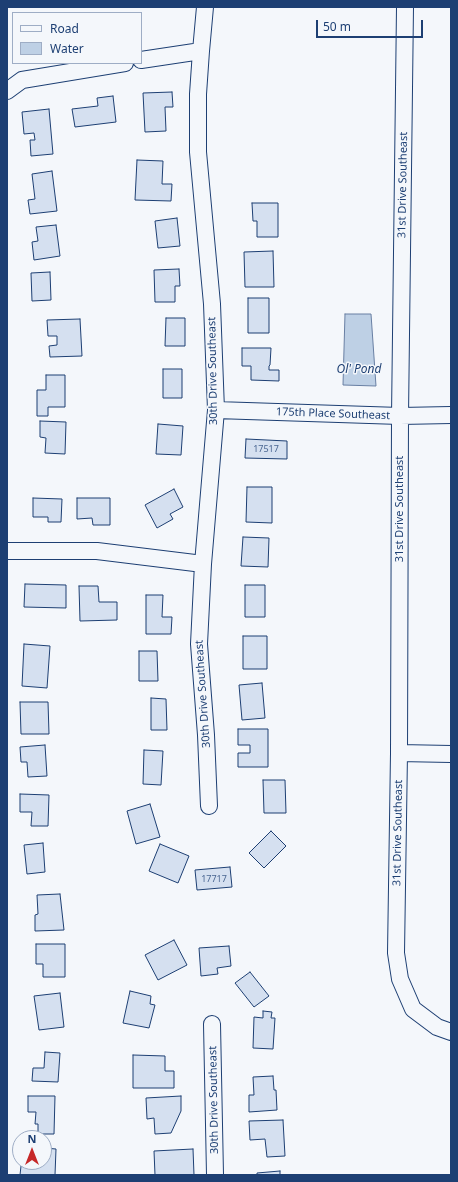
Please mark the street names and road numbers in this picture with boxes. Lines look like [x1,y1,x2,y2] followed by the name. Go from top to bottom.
[395,132,411,238] street label: 31st Drive Southeast
[205,317,221,425] street label: 30th Drive Southeast
[276,405,390,423] street label: 175th Place Southeast
[393,456,407,562] street label: 31st Drive Southeast
[193,640,213,748] street label: 30th Drive Southeast
[390,780,406,886] street label: 31st Drive Southeast
[206,1046,222,1154] street label: 30th Drive Southeast

